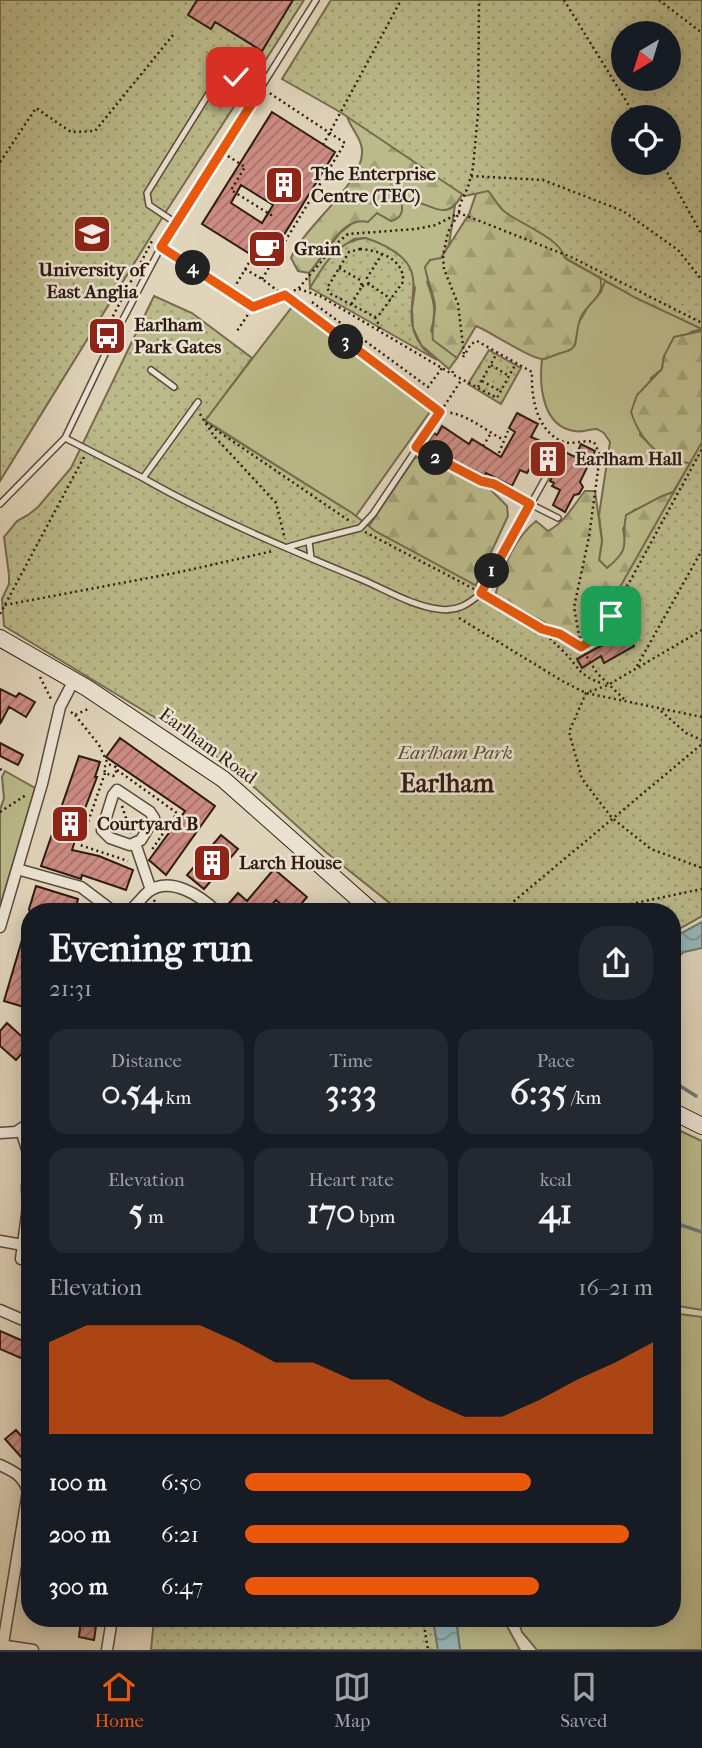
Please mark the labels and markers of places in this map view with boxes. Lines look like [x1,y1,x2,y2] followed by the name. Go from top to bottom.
[206,47,266,107] pin
[310,163,436,207] place label: The Enterprise Centre (TEC)
[263,164,305,206] building icon: The Enterprise Centre (TEC)
[71,213,113,255] school or university icon: University of East Anglia
[246,228,288,270] cafe icon: Grain
[294,238,342,260] place label: Grain
[176,250,210,286] pin: 4
[38,259,150,303] place label: University of East Anglia
[134,314,221,358] place label: Earlham Park Gates
[86,315,128,357] bus stop icon: Earlham Park Gates
[328,324,364,360] pin: 3
[527,438,569,480] building icon: Earlham Hall
[418,440,453,476] pin: 2
[575,448,683,470] place label: Earlham Hall
[475,554,510,588] pin: 1
[581,586,641,646] pin
[49,803,91,845] building icon: Courtyard B
[97,813,198,835] place label: Courtyard B
[191,842,233,884] building icon: Larch House
[239,852,342,874] place label: Larch House

